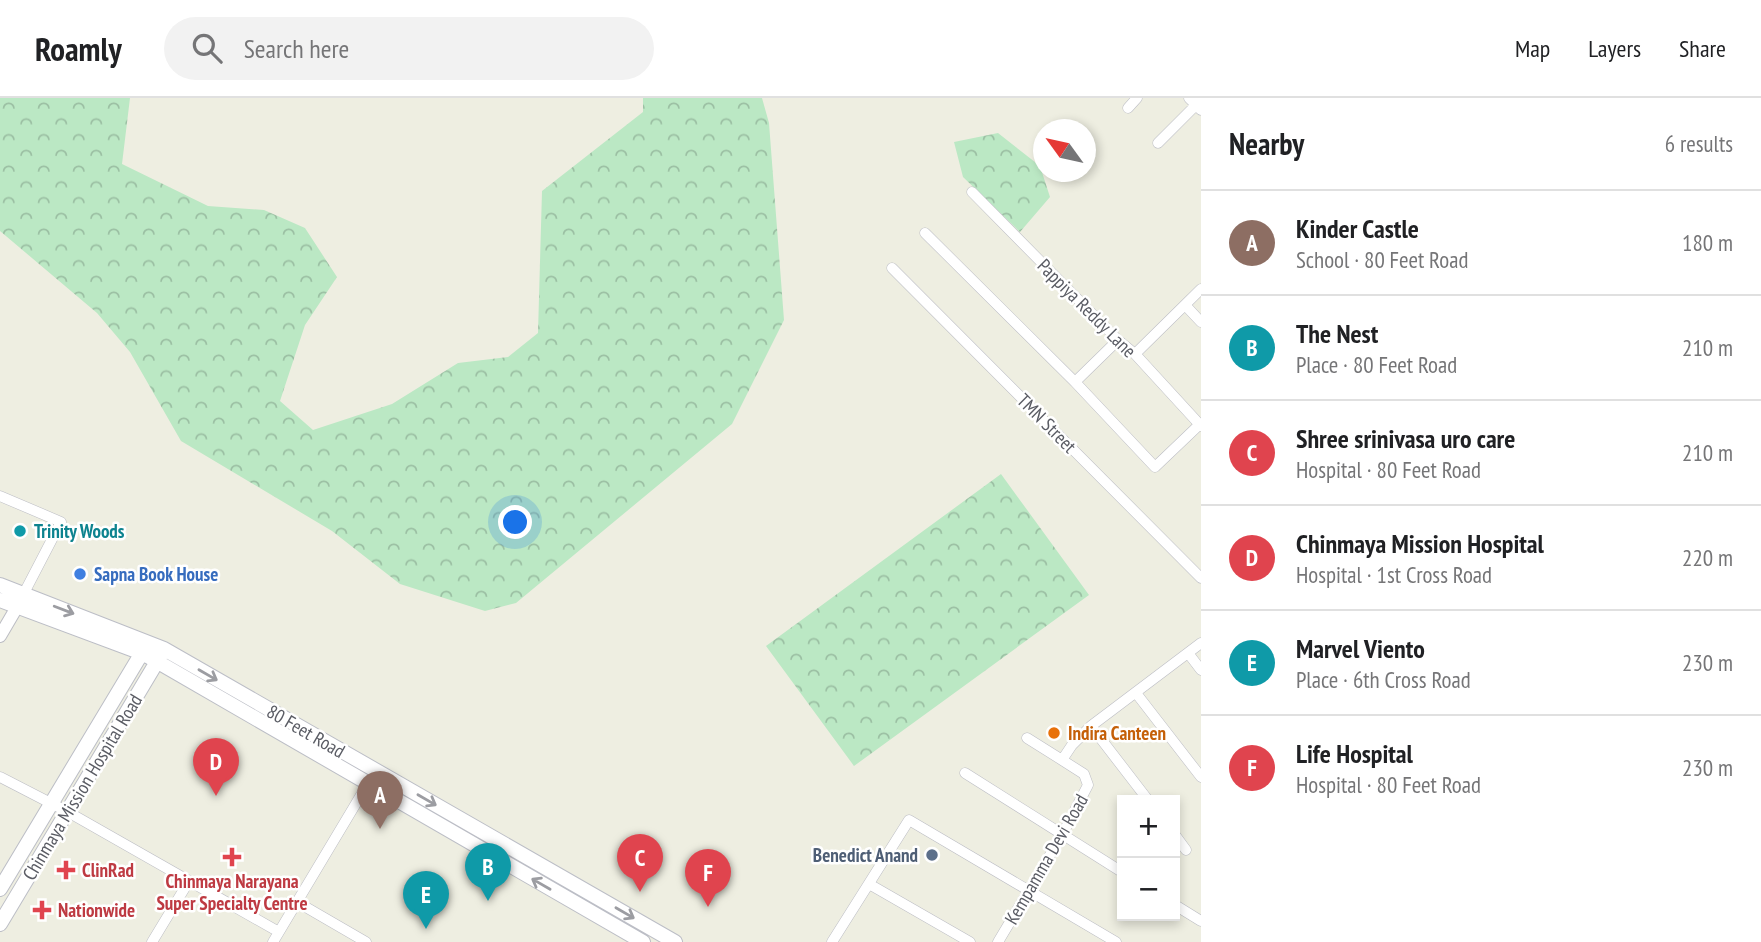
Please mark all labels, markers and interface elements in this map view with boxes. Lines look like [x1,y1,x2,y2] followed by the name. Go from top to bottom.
[164,17,654,80] search box
[35,27,122,70] text: Roamly
[188,29,226,67] icon: search
[244,32,349,65] text: Search here
[1515,33,1550,64] text: Map
[1588,33,1641,64] text: Layers
[1679,33,1726,64] text: Share
[1033,119,1096,182] north arrow
[1229,124,1304,163] text: Nearby
[1665,129,1733,158] text: 6 results
[1296,212,1419,245] text: Kinder Castle
[1246,228,1258,257] text: A
[1682,228,1733,257] text: 180 m
[1296,245,1468,274] text: School · 80 Feet Road
[1033,254,1141,362] street label: Pappiya Reddy Lane
[1296,317,1378,350] text: The Nest
[1246,333,1258,362] text: B
[1682,333,1733,362] text: 210 m
[1296,350,1457,379] text: Place · 80 Feet Road
[1012,388,1082,458] street label: TMN Street
[1296,422,1515,455] text: Shree srinivasa uro care
[1247,438,1257,467] text: C
[1682,438,1733,467] text: 210 m
[1296,455,1481,484] text: Hospital · 80 Feet Road
[498,505,532,539] your location
[34,519,125,543] place label: Trinity Woods
[12,523,28,539] marker: Trinity Woods
[1296,527,1544,560] text: Chinmaya Mission Hospital
[1246,543,1258,572] text: D
[1682,543,1733,572] text: 220 m
[1296,560,1492,589] text: Hospital · 1st Cross Road
[94,562,218,586] place label: Sapna Book House
[72,566,88,582] marker: Sapna Book House
[52,605,74,617] one-way arrow
[1296,632,1425,665] text: Marvel Viento
[1247,648,1257,677] text: E
[1682,648,1733,677] text: 230 m
[1296,665,1471,694] text: Place · 6th Cross Road
[198,668,218,682] one-way arrow
[17,690,147,884] street label: Chinmaya Mission Hospital Road
[263,699,349,763] street label: 80 Feet Road
[1068,721,1166,745] place label: Indira Canteen
[1046,725,1062,741] marker: Indira Canteen
[1296,737,1413,770] text: Life Hospital
[193,738,239,796] pin: D
[1247,753,1257,782] text: F
[1682,753,1733,782] text: 230 m
[1296,770,1481,799] text: Hospital · 80 Feet Road
[357,771,403,829] pin: A
[999,790,1093,928] street label: Kempamma Devi Road
[417,793,437,807] one-way arrow
[1117,795,1180,921] map controls
[1117,795,1180,858] button: +
[617,834,663,892] pin: C
[465,843,511,901] pin: B
[813,843,918,867] place label: Benedict Anand
[222,847,242,867] marker: Chinmaya Narayana Super Specialty Centre
[924,847,940,863] marker: Benedict Anand
[685,849,731,907] pin: F
[82,858,134,882] place label: ClinRad
[1117,858,1180,921] button: −
[56,860,76,880] marker: ClinRad
[156,869,308,915] place label: Chinmaya Narayana Super Specialty Centre
[403,871,449,929] pin: E
[532,877,552,891] one-way arrow
[58,898,135,922] place label: Nationwide
[32,900,52,920] marker: Nationwide
[614,906,634,920] one-way arrow

